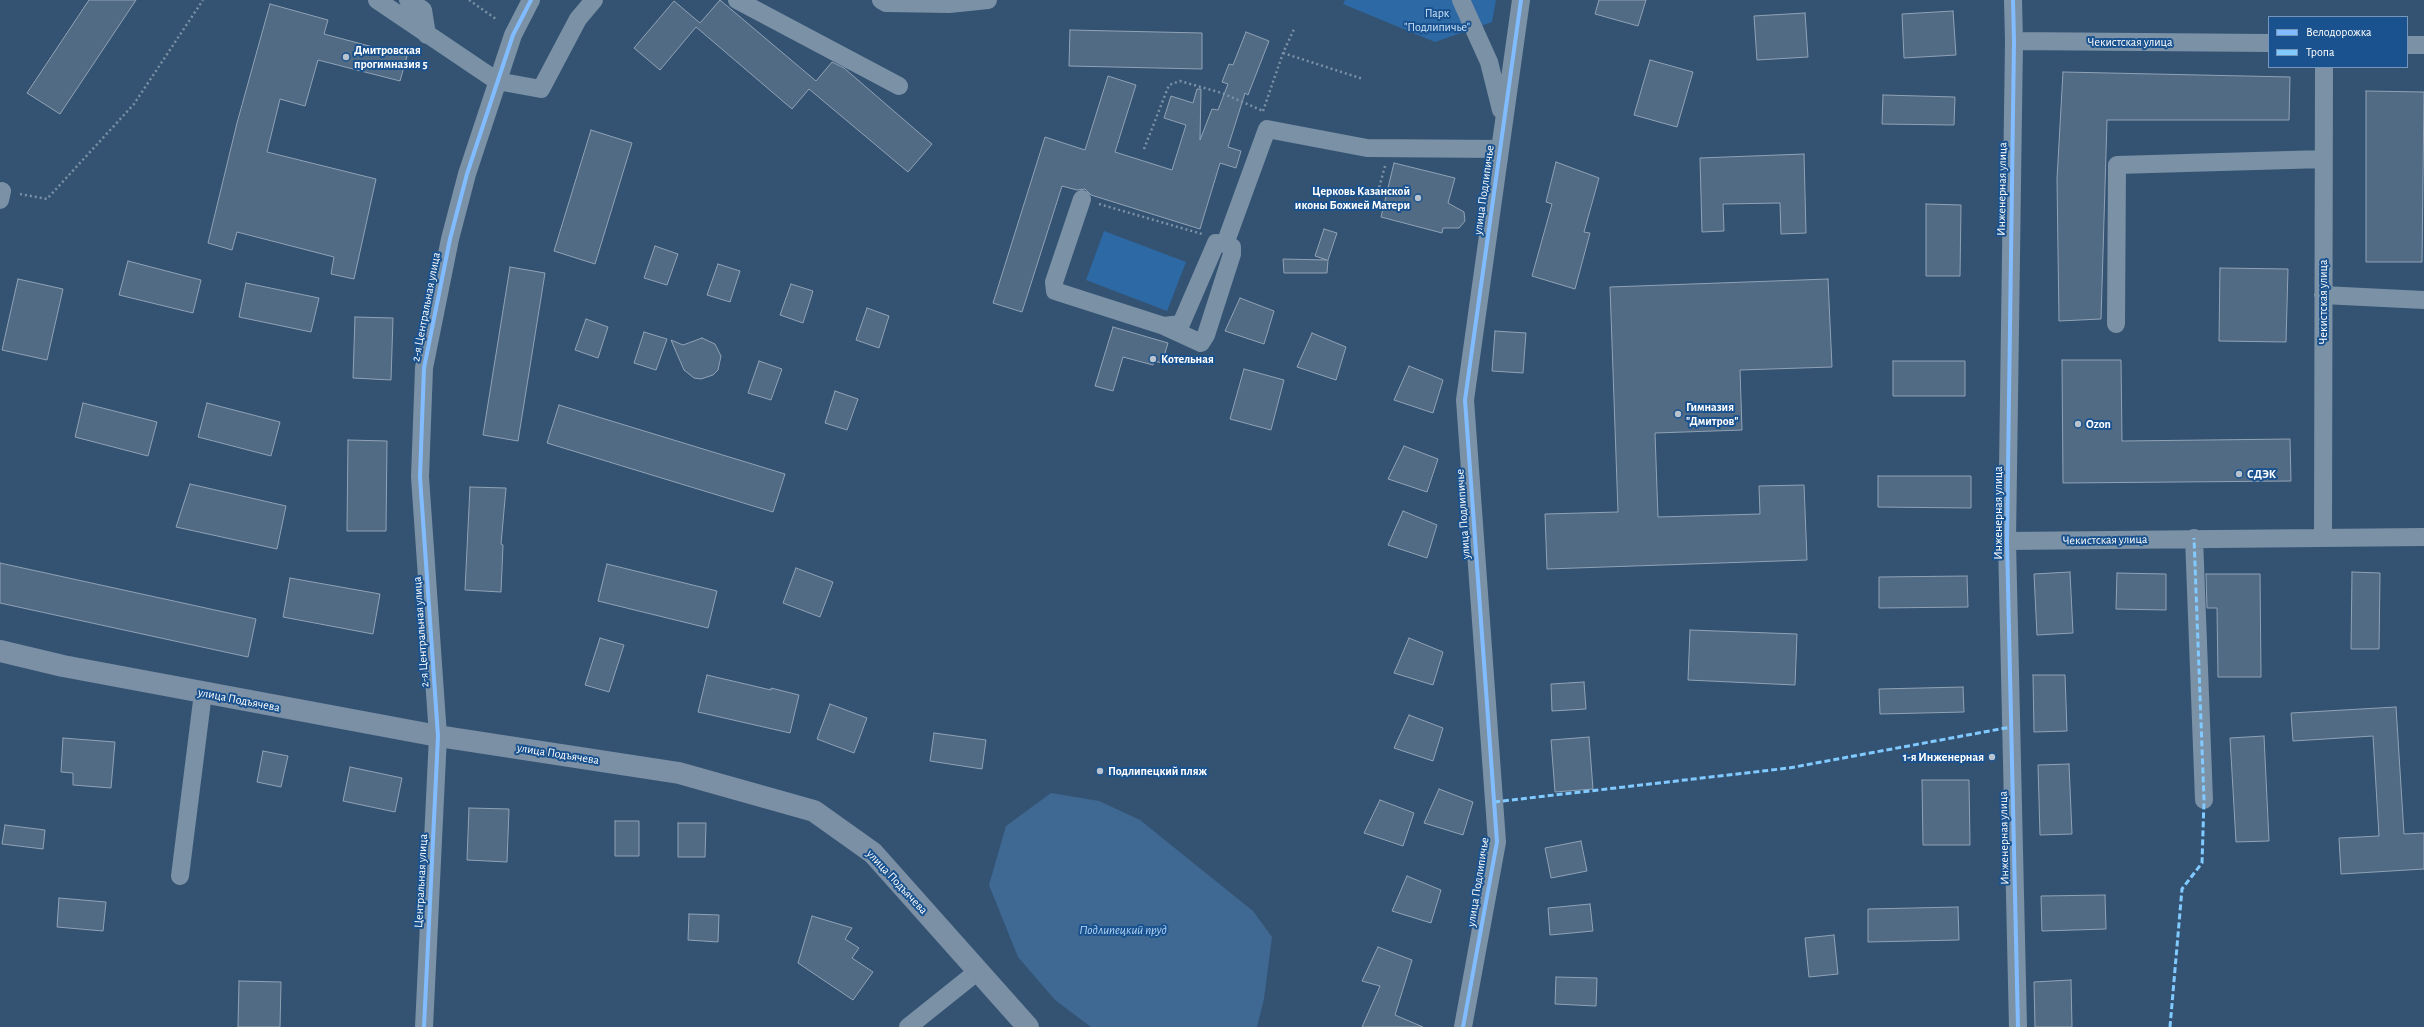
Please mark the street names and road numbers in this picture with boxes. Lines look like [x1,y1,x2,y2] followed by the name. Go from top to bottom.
[2088,35,2172,49] street label: Чекистская улица
[1994,142,2010,236] street label: Инженерная улица
[1471,144,1497,236] street label: улица Подлипичье
[408,251,444,363] street label: 2-я Центральная улица
[2316,260,2330,344] street label: Чекистская улица
[1991,466,2005,560] street label: Инженерная улица
[1453,468,1473,560] street label: улица Подлипичье
[2063,532,2147,548] street label: Чекистская улица
[410,576,432,688] street label: 2-я Центральная улица
[197,685,281,715] street label: улица Подъячева
[516,740,600,768] street label: улица Подъячева
[1996,791,2012,885] street label: Инженерная улица
[411,833,431,929] street label: Центральная улица
[1464,836,1492,928] street label: улица Подлипичье
[863,847,931,917] street label: улица Подъячева

